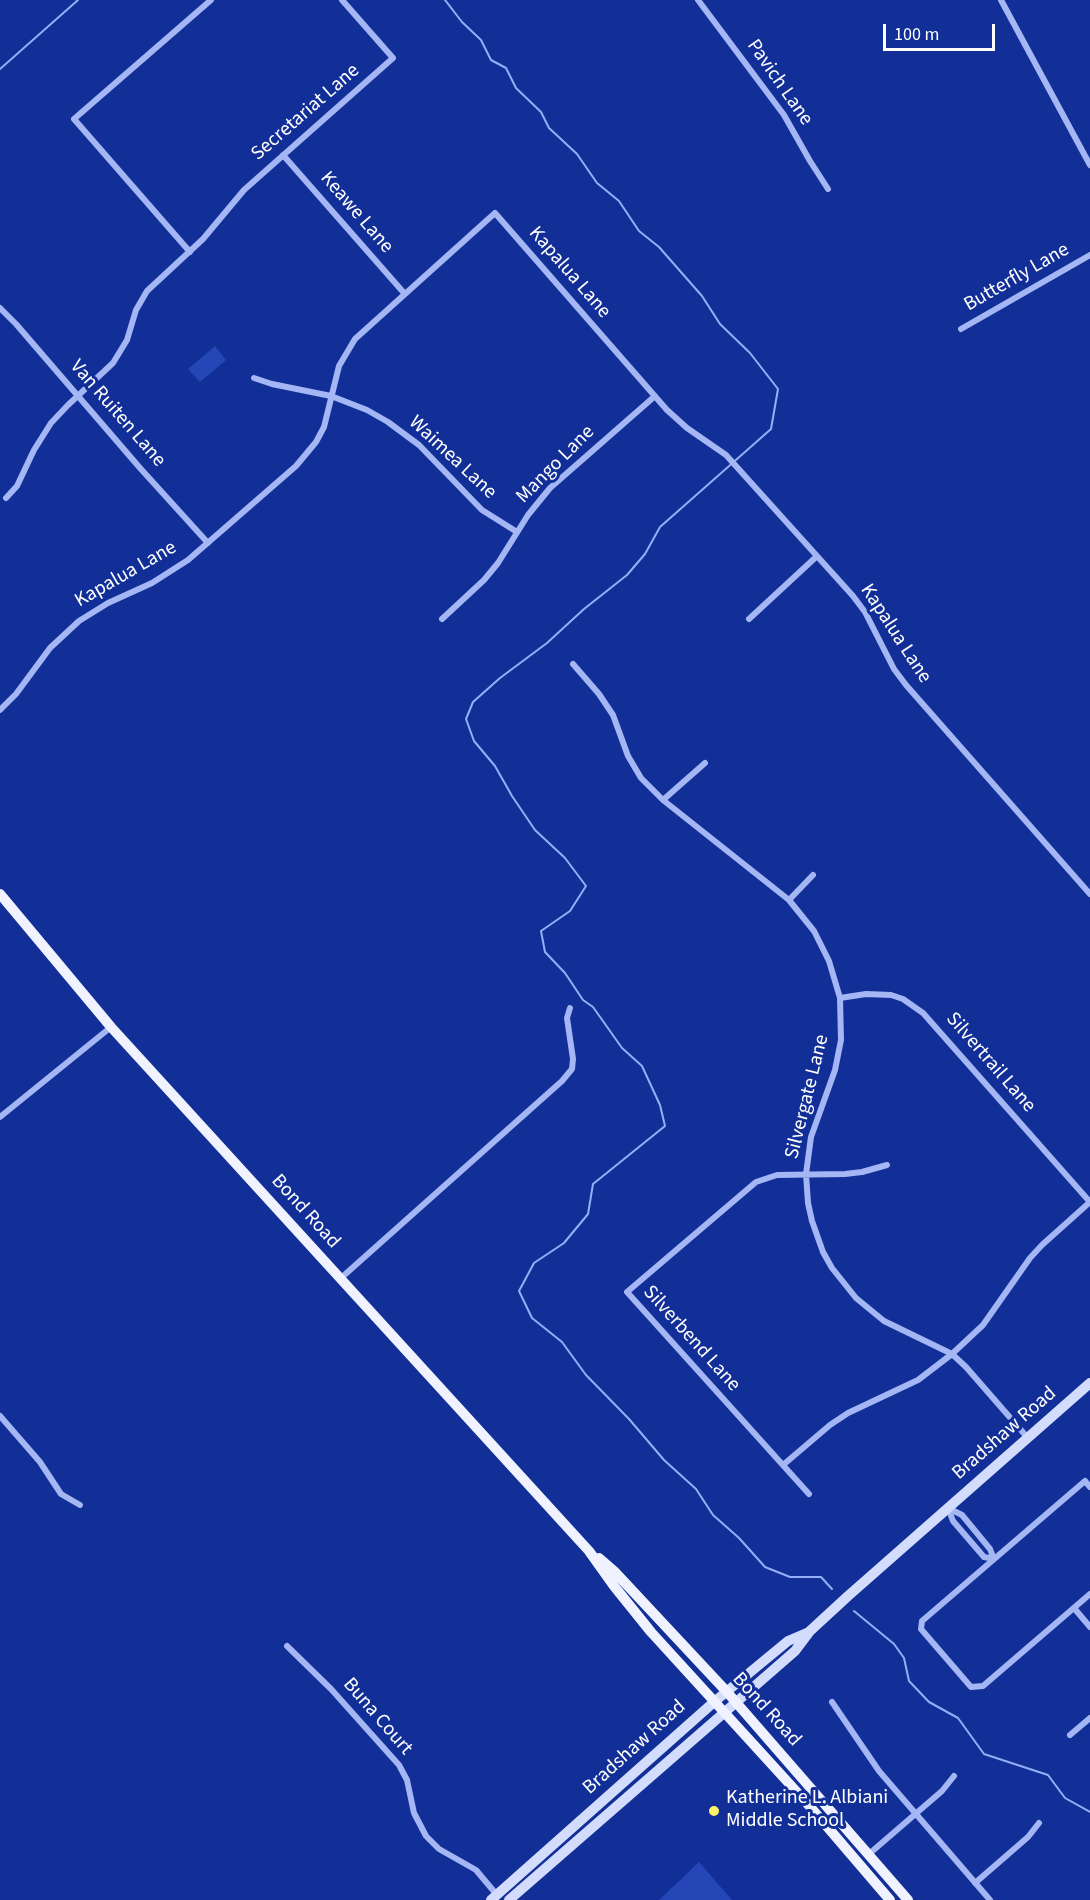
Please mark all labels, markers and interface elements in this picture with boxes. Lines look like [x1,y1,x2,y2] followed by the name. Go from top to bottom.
[886,12,998,50] scale bar
[894,22,939,47] text: 100 m
[741,35,817,131] street label: Pavich Lane
[247,59,365,167] street label: Secretariat Lane
[314,167,398,259] street label: Keawe Lane
[523,222,615,324] street label: Kapalua Lane
[960,238,1074,318] street label: Butterfly Lane
[64,356,170,472] street label: Van Ruiten Lane
[403,411,501,505] street label: Waimea Lane
[512,421,600,509] street label: Mango Lane
[71,536,181,614] street label: Kapalua Lane
[854,580,936,688] street label: Kapalua Lane
[940,1008,1040,1118] street label: Silvertrail Lane
[781,1032,835,1162] street label: Silvergate Lane
[265,1170,345,1254] street label: Bond Road
[637,1281,745,1397] street label: Silverbend Lane
[948,1382,1062,1486] street label: Bradshaw Road
[726,1668,806,1752] street label: Bond Road
[337,1673,417,1761] street label: Buna Court
[579,1696,691,1800] street label: Bradshaw Road
[726,1787,888,1834] place label: Katherine L. Albiani Middle School
[707,1804,721,1818] marker: Katherine L. Albiani Middle School

